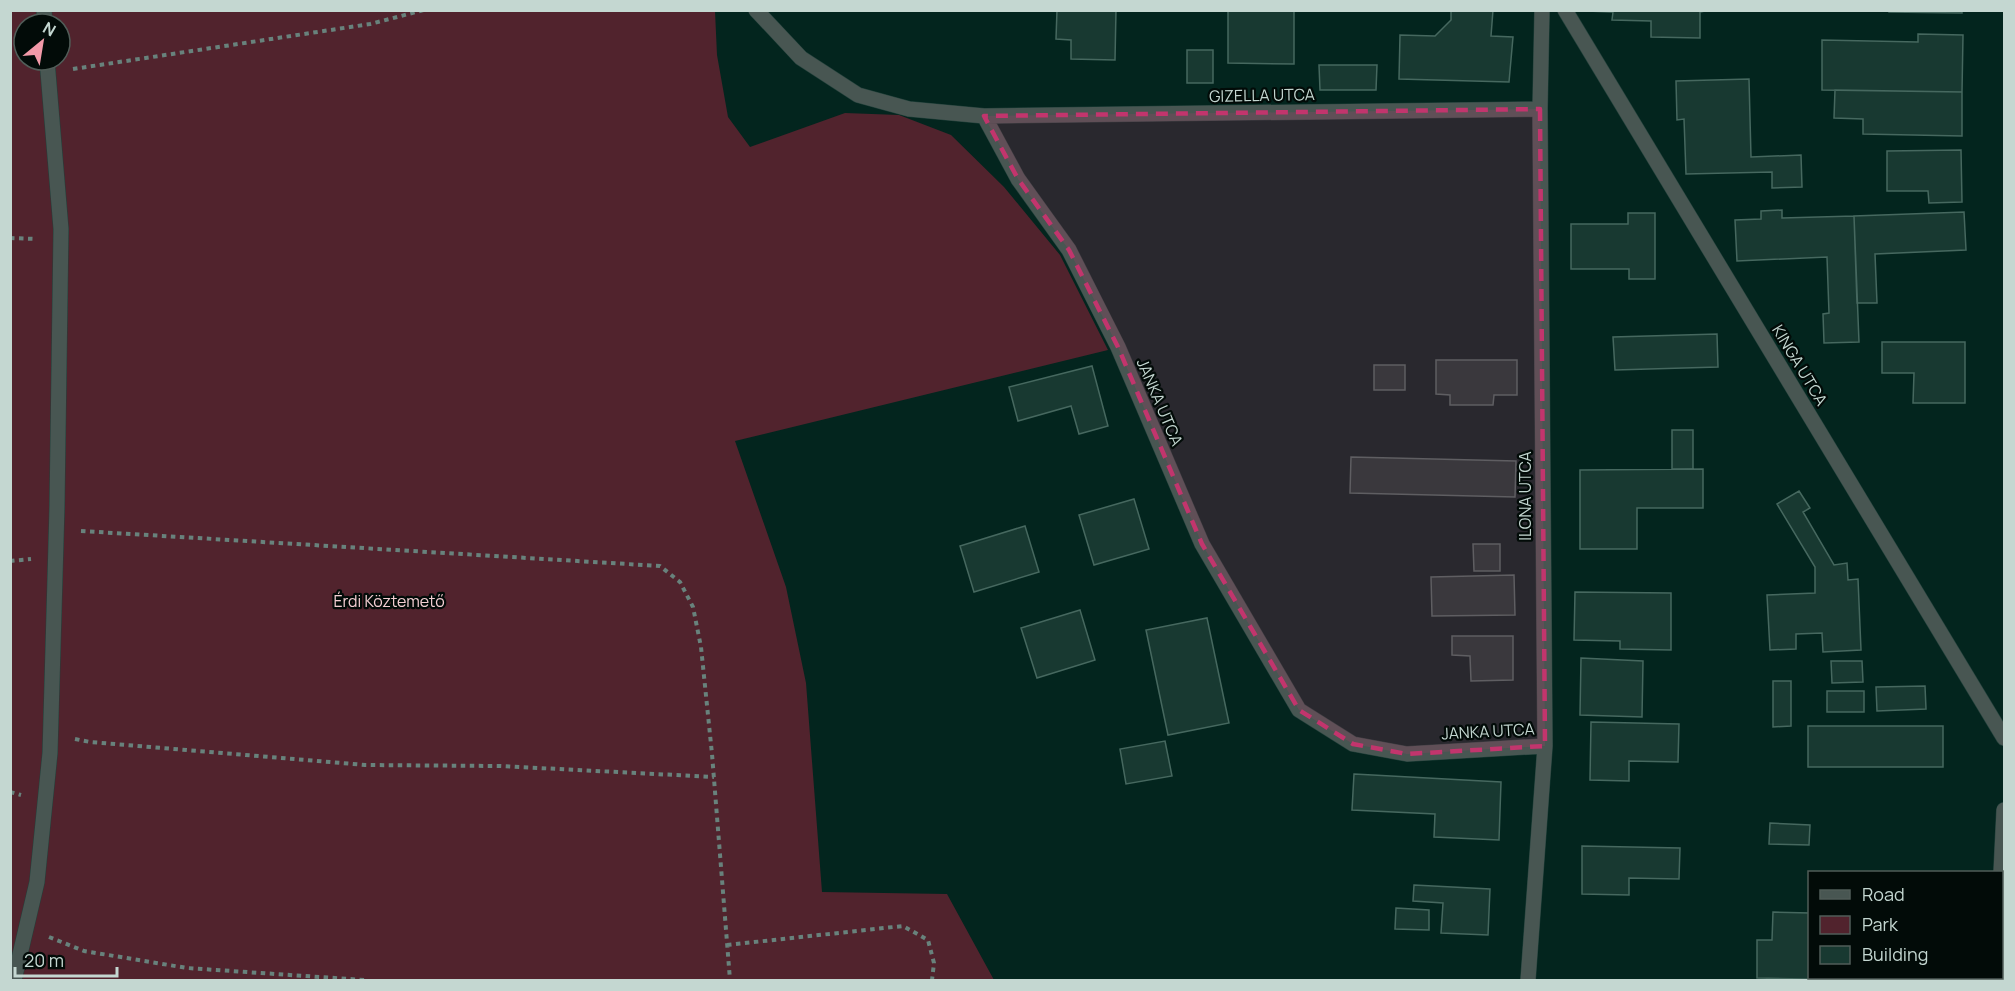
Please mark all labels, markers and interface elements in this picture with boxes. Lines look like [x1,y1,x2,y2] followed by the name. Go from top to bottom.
[12,12,72,72] north arrow
[39,17,60,41] text: N
[1209,83,1315,107] street label: GIZELLA UTCA
[1767,321,1833,409] street label: KINGA UTCA
[1132,355,1188,449] street label: JANKA UTCA
[1514,451,1536,541] street label: ILONA UTCA
[333,590,445,612] park label: Érdi Köztemető
[1441,718,1535,744] street label: JANKA UTCA
[1808,871,2003,979] legend
[1862,882,1905,906] text: Road
[1862,912,1899,936] text: Park
[15,940,117,978] scale bar
[1862,942,1928,966] text: Building
[24,948,64,972] text: 20 m

